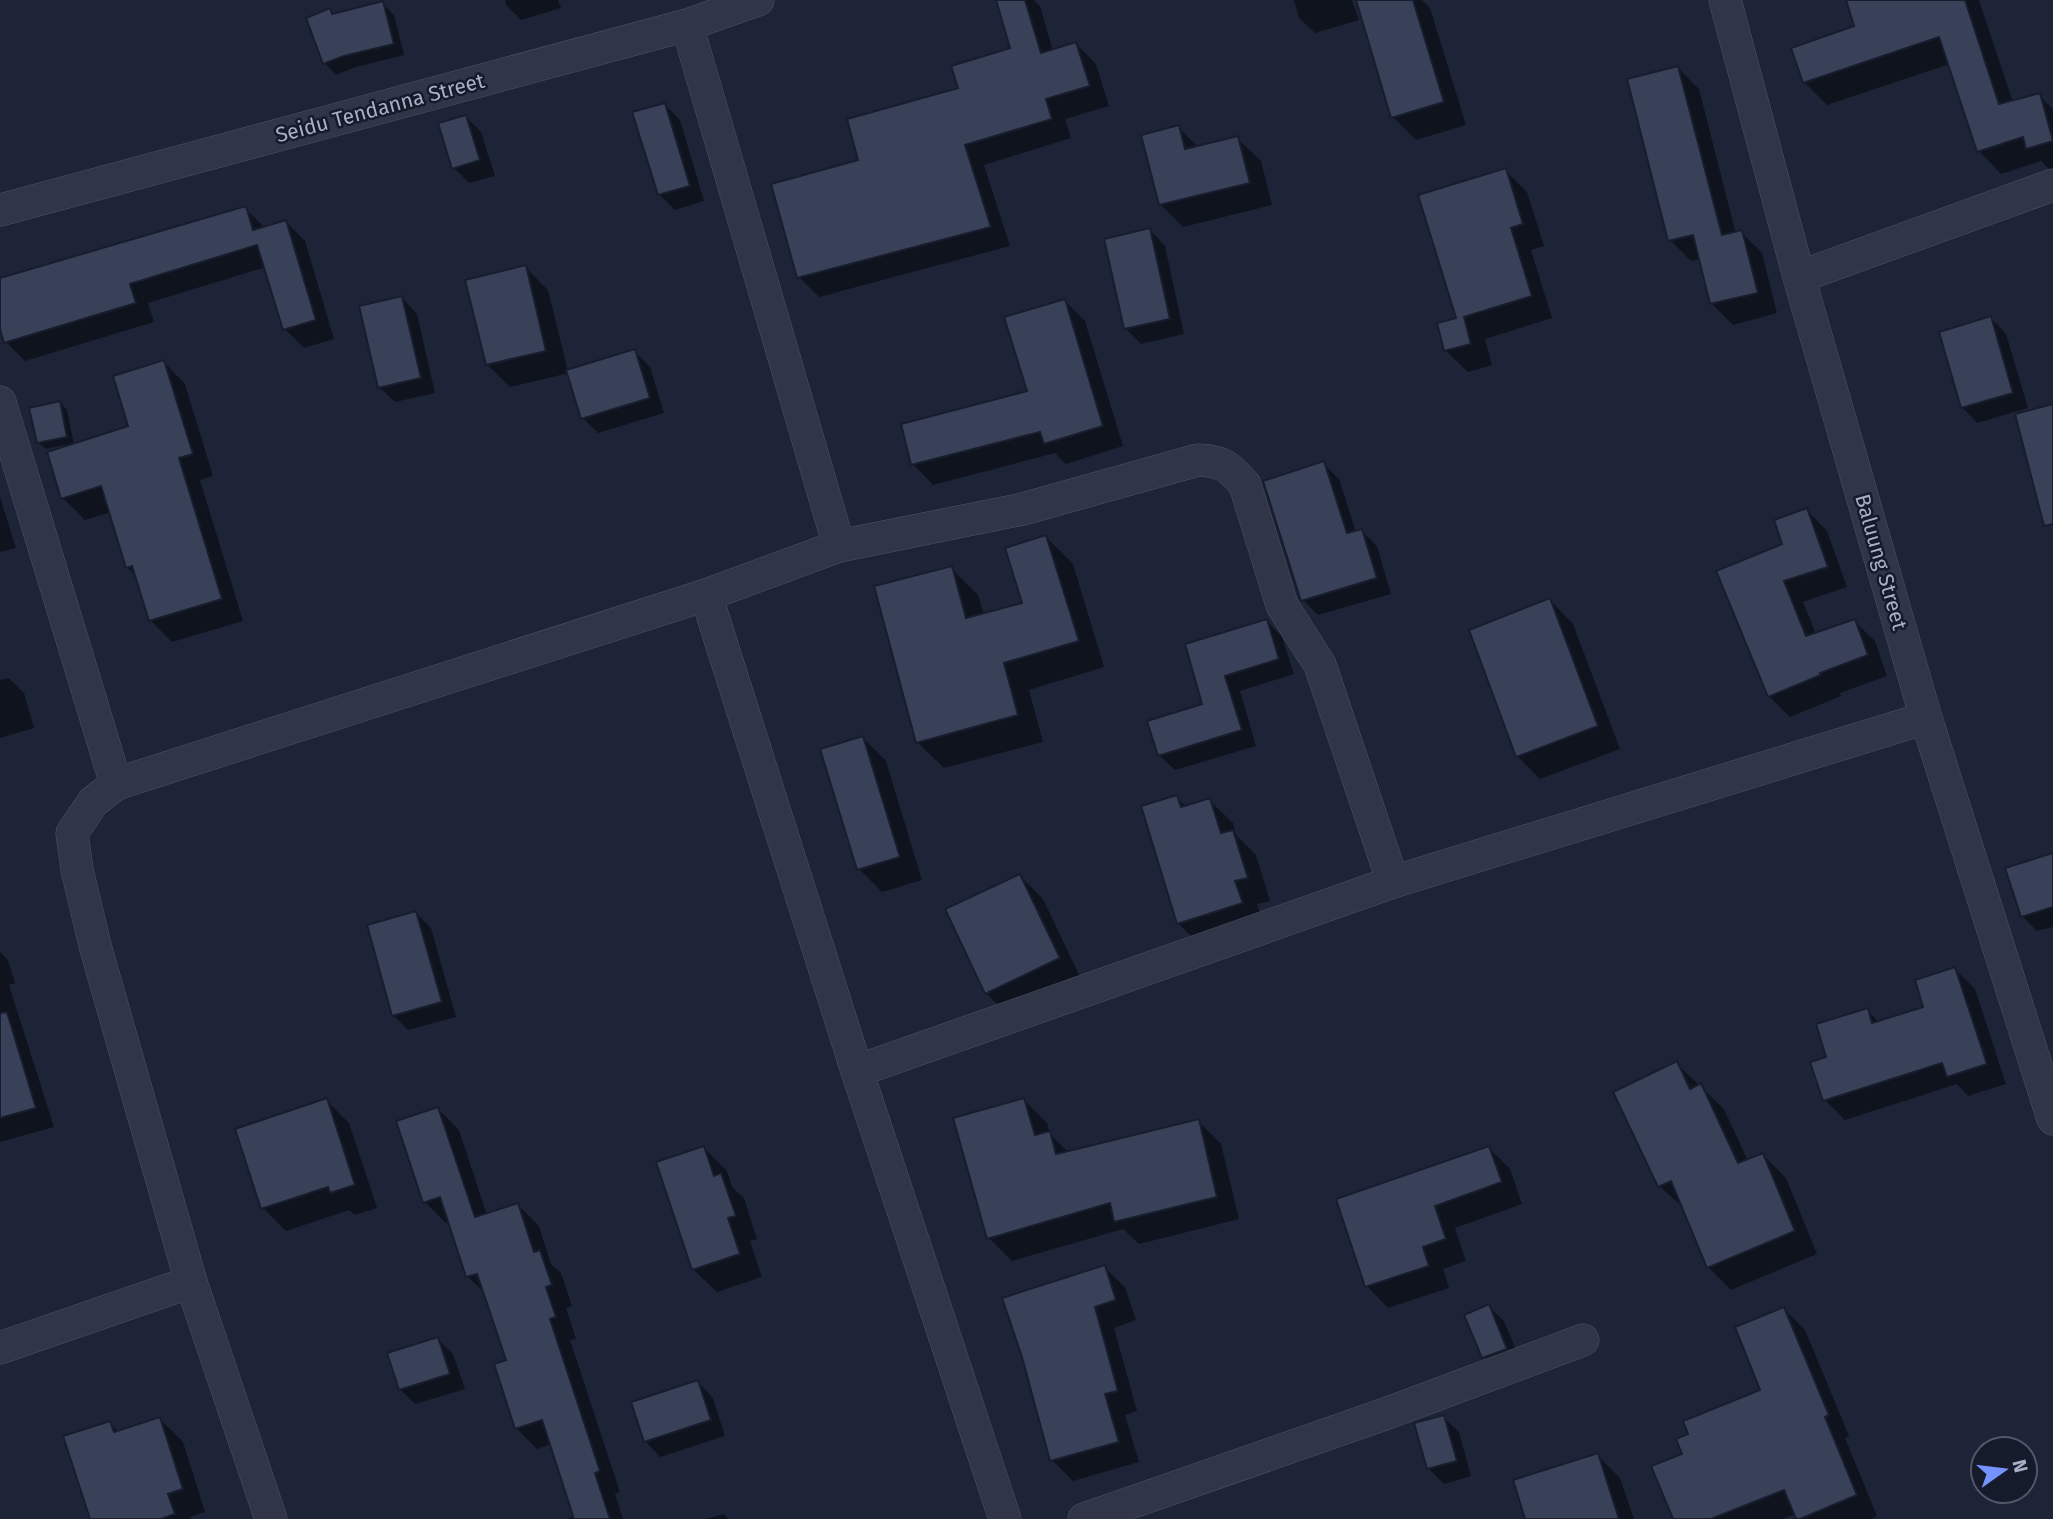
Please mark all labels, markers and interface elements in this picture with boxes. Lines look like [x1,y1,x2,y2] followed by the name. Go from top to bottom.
[273,67,488,148] street label: Seidu Tendanna Street
[1849,491,1913,633] street label: Baluung Street
[1969,1435,2039,1505] north arrow
[2007,1457,2033,1475] text: N

